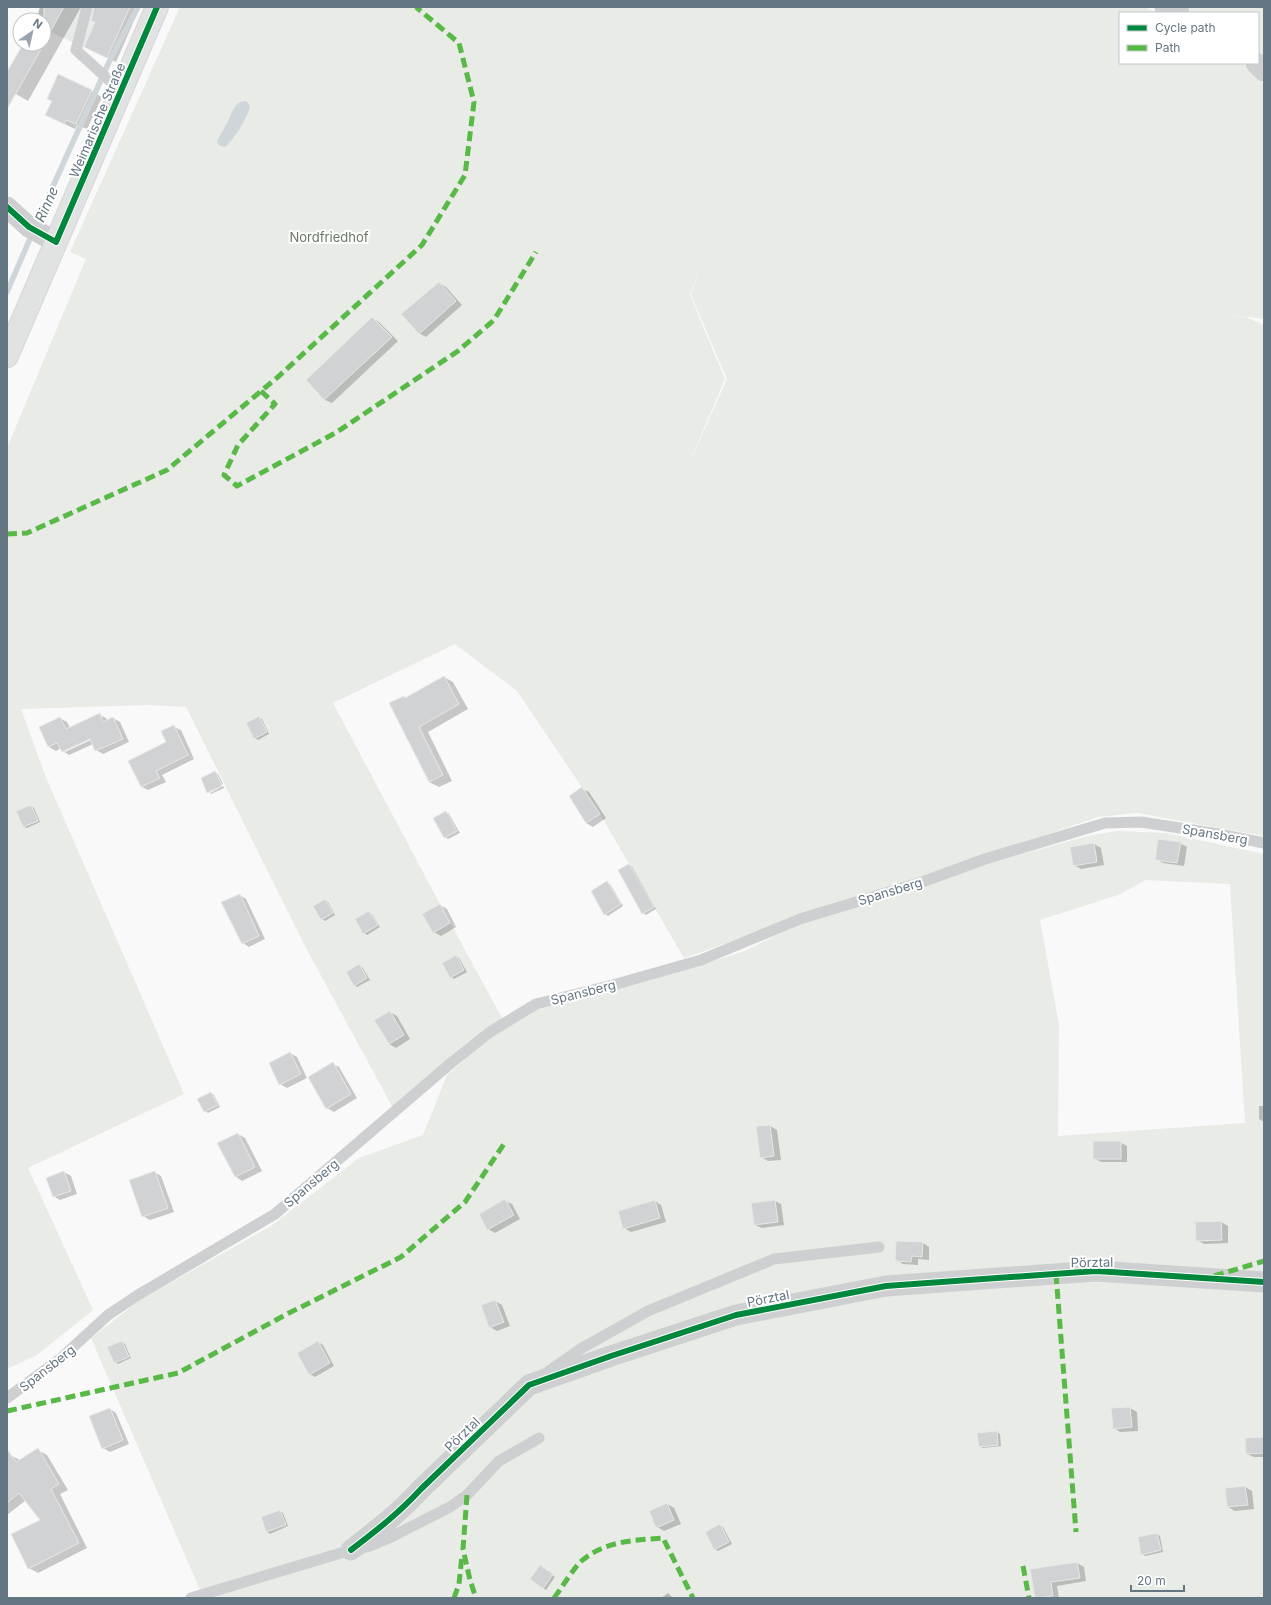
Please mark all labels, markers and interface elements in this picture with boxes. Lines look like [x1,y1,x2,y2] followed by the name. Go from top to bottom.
[12,12,52,52] north arrow
[1119,12,1259,64] legend
[30,16,45,32] text: N
[1155,20,1216,35] text: Cycle path
[1155,40,1180,55] text: Path
[66,60,128,180] street label: Weimarische Straße
[31,184,61,224] water label: Rinne
[289,229,369,245] park label: Nordfriedhof
[1181,820,1249,848] street label: Spansberg
[856,874,924,908] street label: Spansberg
[549,976,617,1008] street label: Spansberg
[280,1156,342,1210] street label: Spansberg
[1070,1254,1114,1270] street label: Pörztal
[745,1286,791,1310] street label: Pörztal
[16,1341,78,1395] street label: Spansberg
[441,1413,483,1455] street label: Pörztal
[1131,1567,1184,1593] scale bar
[1137,1573,1166,1588] text: 20 m

